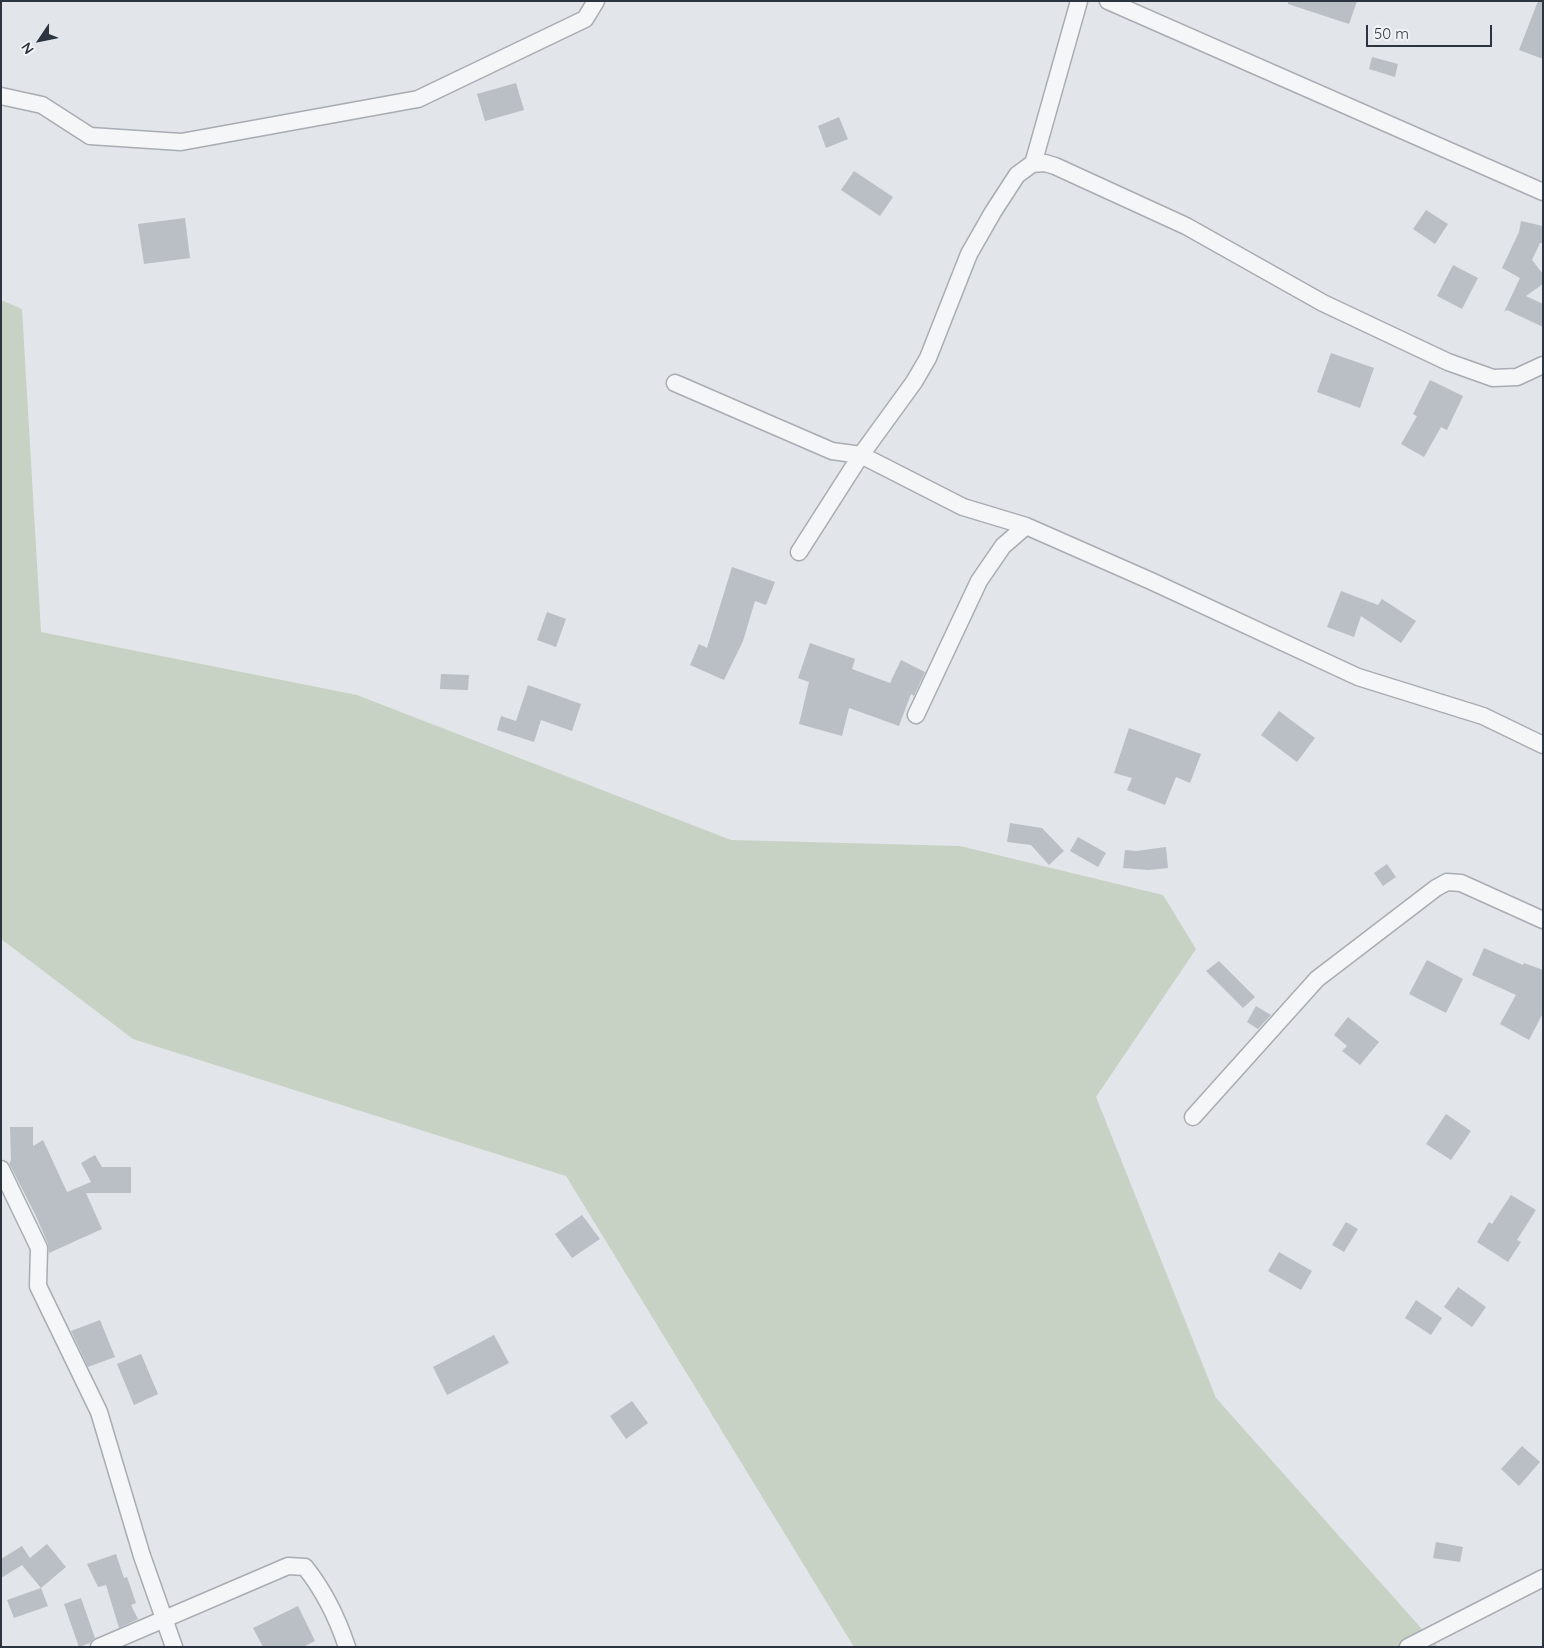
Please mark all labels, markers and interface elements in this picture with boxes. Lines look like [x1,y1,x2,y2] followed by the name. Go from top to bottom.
[15,15,65,65] north arrow
[1369,15,1495,47] scale bar
[1374,24,1409,43] text: 50 m
[17,39,38,58] text: N

